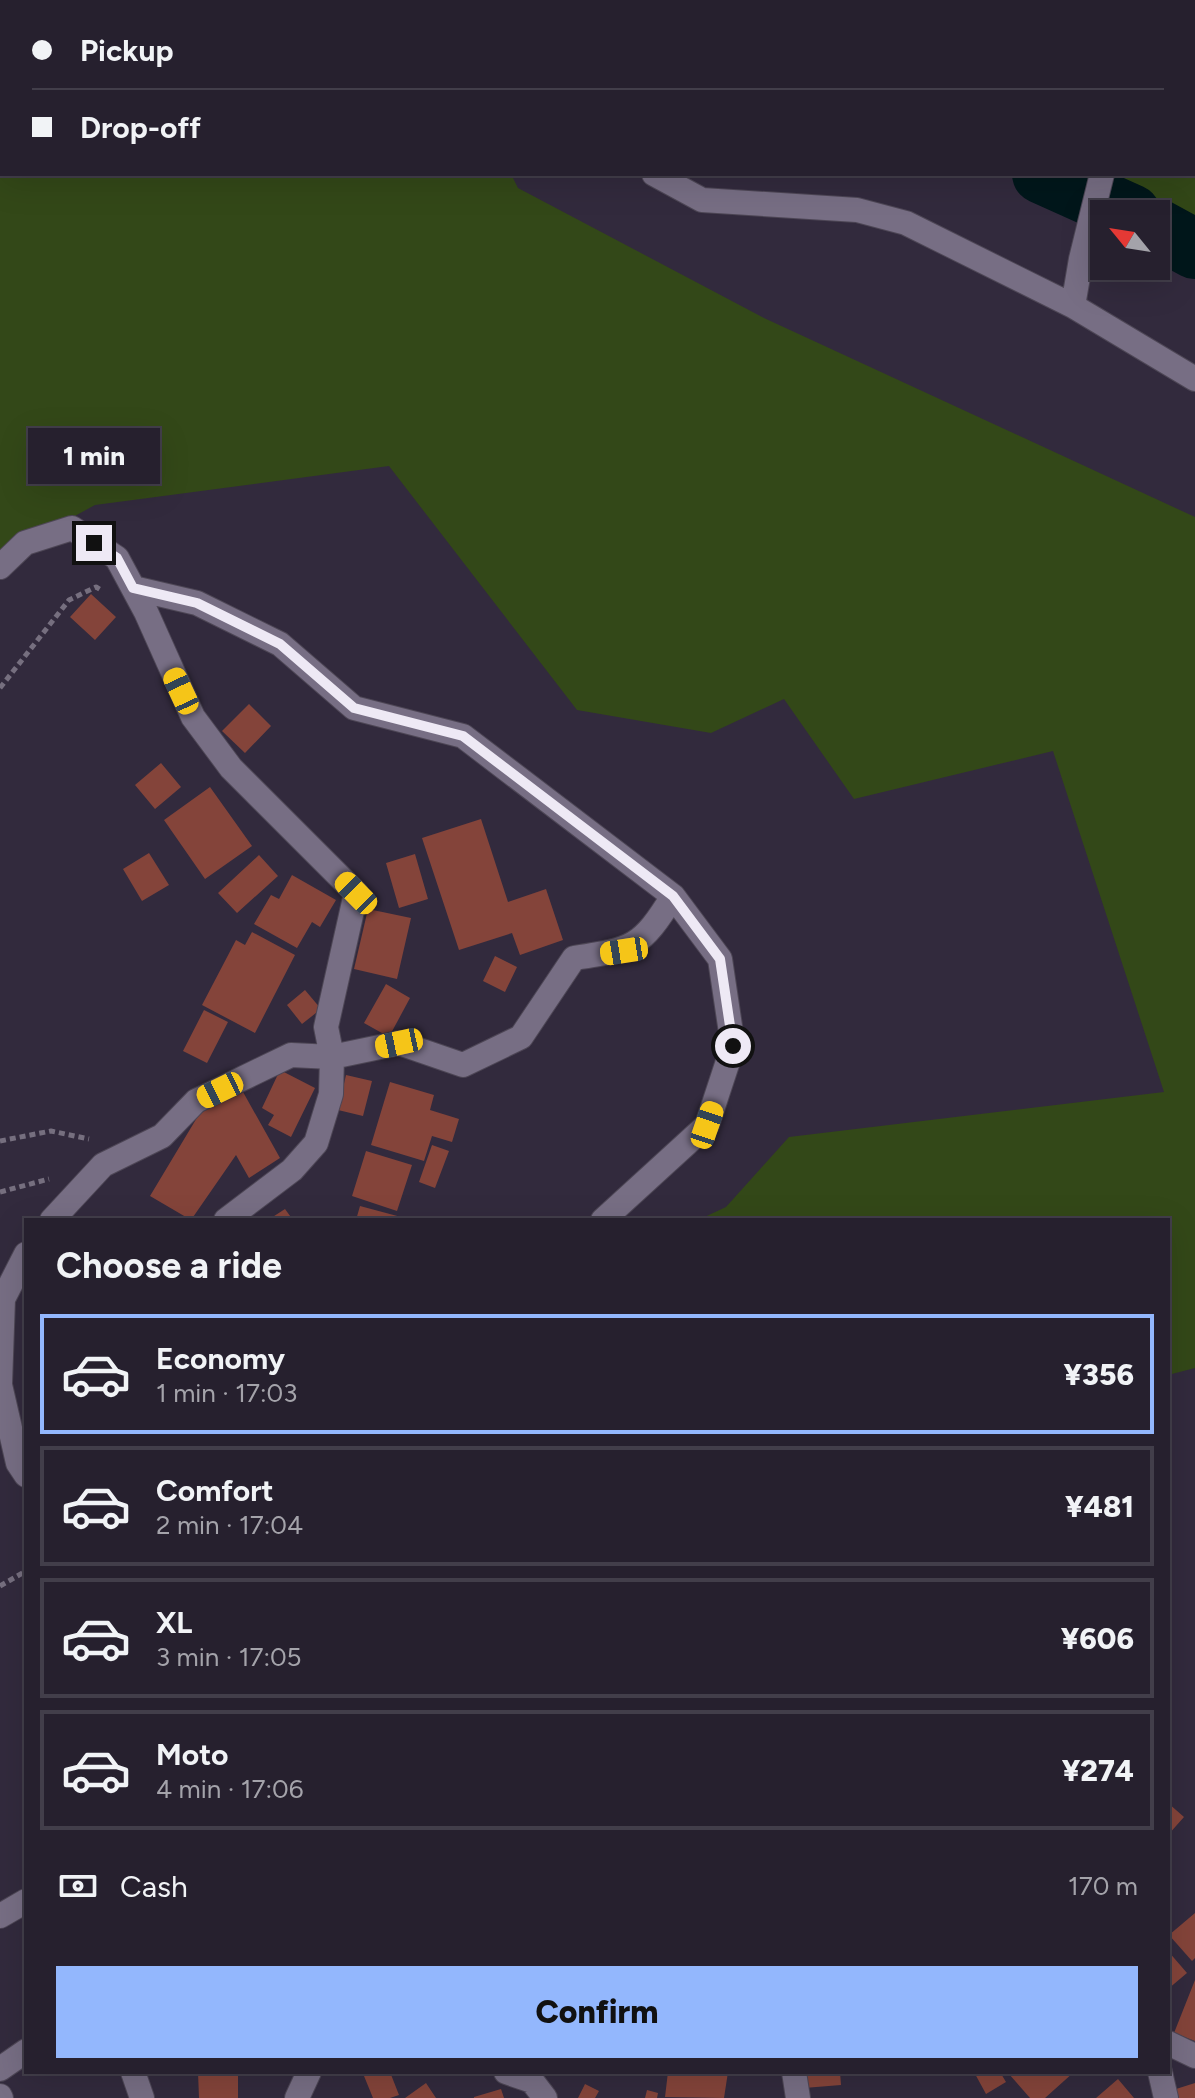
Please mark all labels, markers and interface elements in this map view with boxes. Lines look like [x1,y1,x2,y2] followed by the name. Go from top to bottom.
[80,32,174,69] text: Pickup
[80,109,201,146] text: Drop-off
[1090,200,1170,280] north arrow
[1090,200,1170,280] map controls
[28,427,160,483] callout: 1 min
[63,440,125,472] text: 1 min
[76,525,112,561] route end
[160,664,202,718] car
[331,868,381,918] car
[598,935,650,967] car
[373,1026,425,1060] car
[715,1028,751,1064] route start
[193,1069,247,1111] car
[688,1098,726,1152] car
[56,1244,282,1287] text: Choose a ride
[60,1338,132,1410] icon: car
[156,1340,285,1377] text: Economy
[1063,1356,1134,1393] text: ¥356
[156,1377,297,1409] text: 1 min · 17:03
[60,1470,132,1542] icon: car
[156,1472,274,1509] text: Comfort
[1065,1488,1134,1525] text: ¥481
[156,1509,303,1541] text: 2 min · 17:04
[60,1602,132,1674] icon: car
[156,1604,192,1641] text: XL
[1061,1620,1134,1657] text: ¥606
[156,1641,302,1673] text: 3 min · 17:05
[60,1734,132,1806] icon: car
[156,1736,228,1773] text: Moto
[1062,1752,1134,1789] text: ¥274
[156,1773,303,1805] text: 4 min · 17:06
[56,1864,100,1908] icon: cash
[120,1868,188,1905] text: Cash
[1068,1870,1138,1902] text: 170 m
[56,1966,1138,2058] button: Confirm

